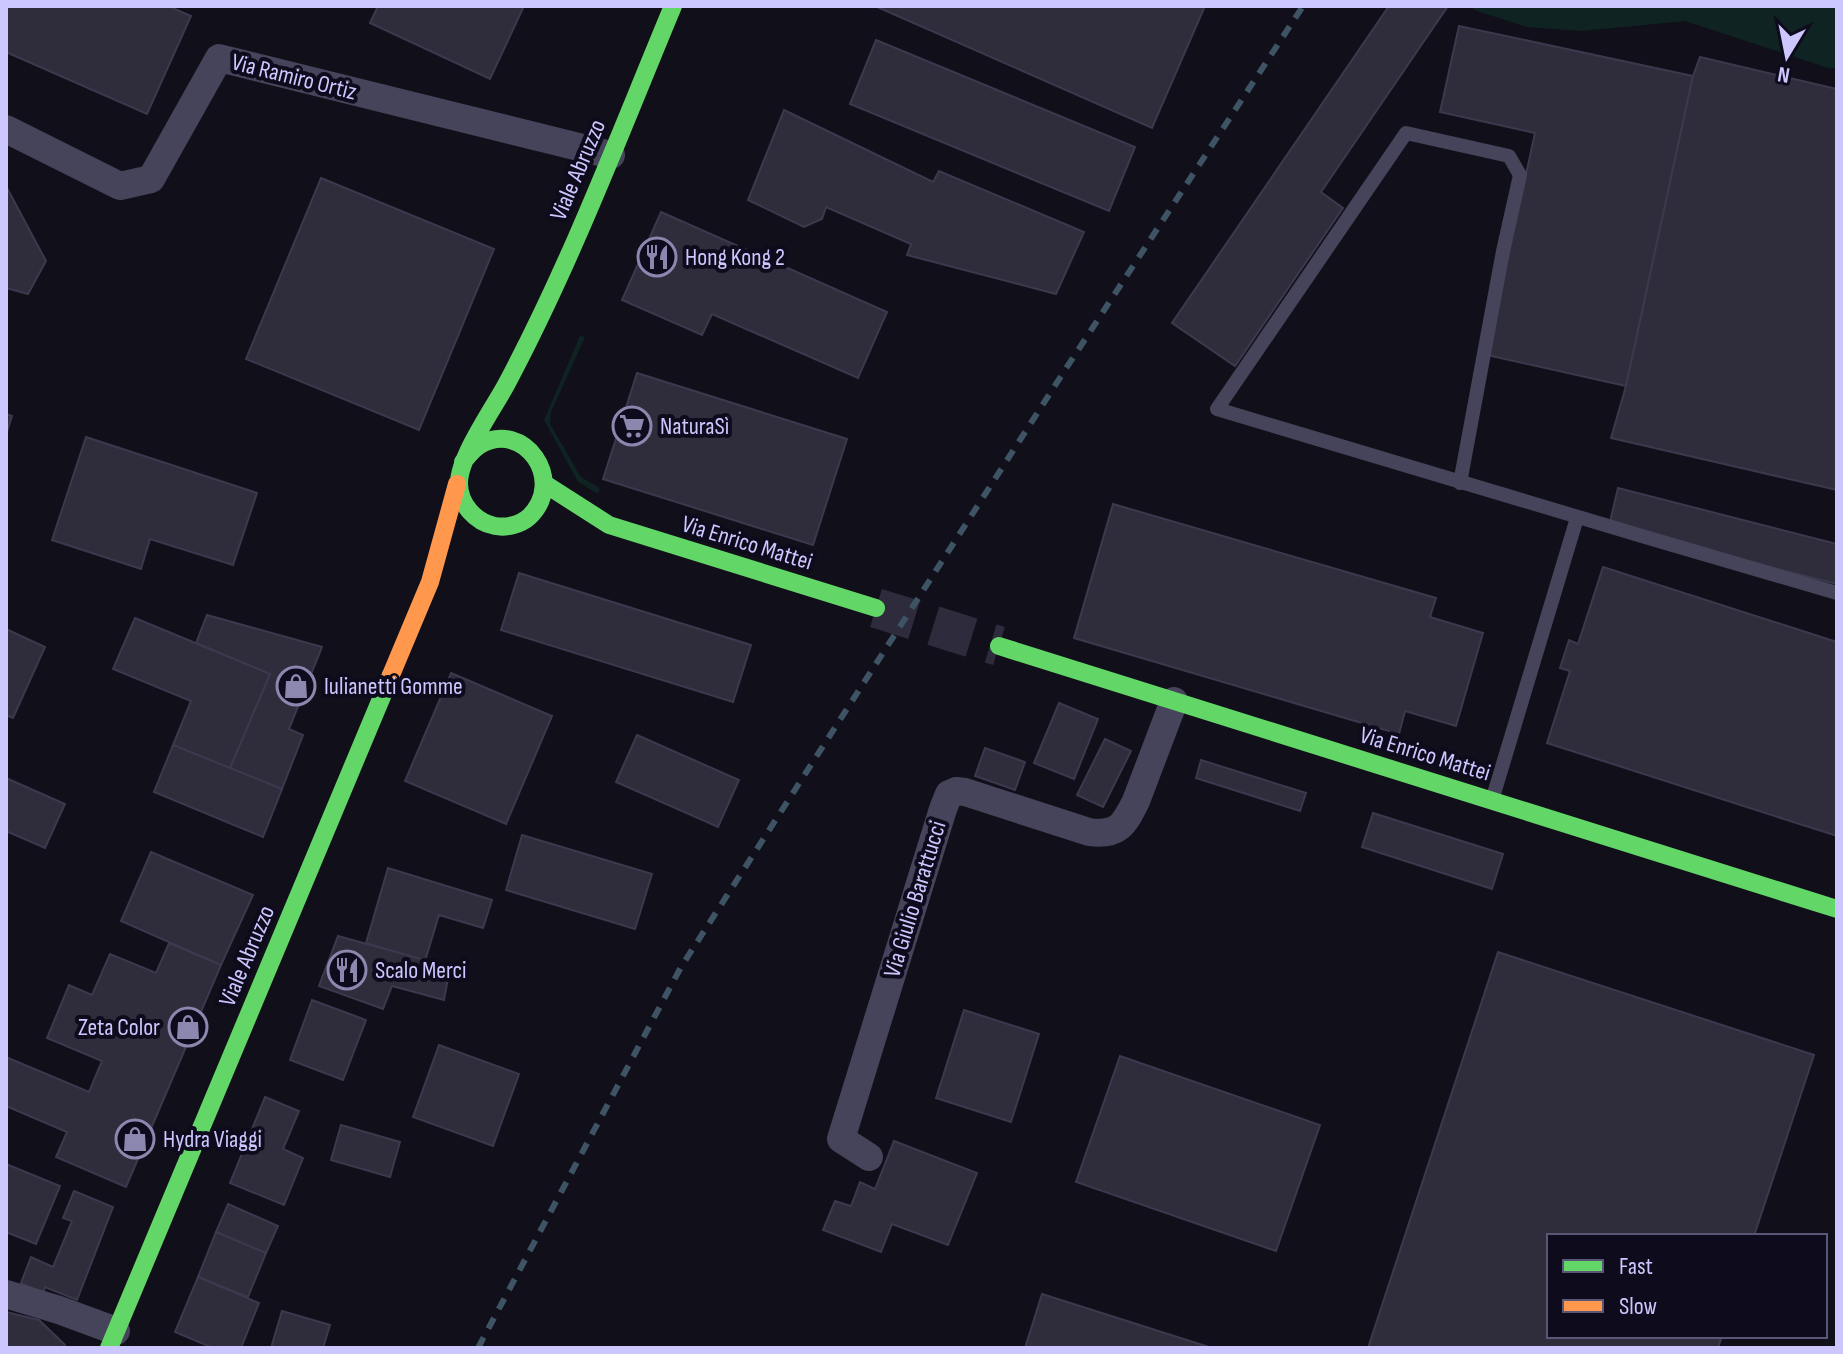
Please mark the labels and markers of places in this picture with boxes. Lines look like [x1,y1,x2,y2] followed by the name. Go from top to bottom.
[636,236,678,278] restaurant icon: Hong Kong 2
[685,243,785,272] place label: Hong Kong 2
[611,405,653,447] supermarket icon: NaturaSì
[660,412,729,441] place label: NaturaSì
[275,665,317,707] shop icon: Iulianetti Gomme
[324,672,463,701] place label: Iulianetti Gomme
[326,949,368,991] restaurant icon: Scalo Merci
[375,956,467,985] place label: Scalo Merci
[167,1006,209,1048] shop icon: Zeta Color
[78,1013,160,1042] place label: Zeta Color
[114,1118,156,1160] shop icon: Hydra Viaggi
[163,1125,262,1154] place label: Hydra Viaggi

